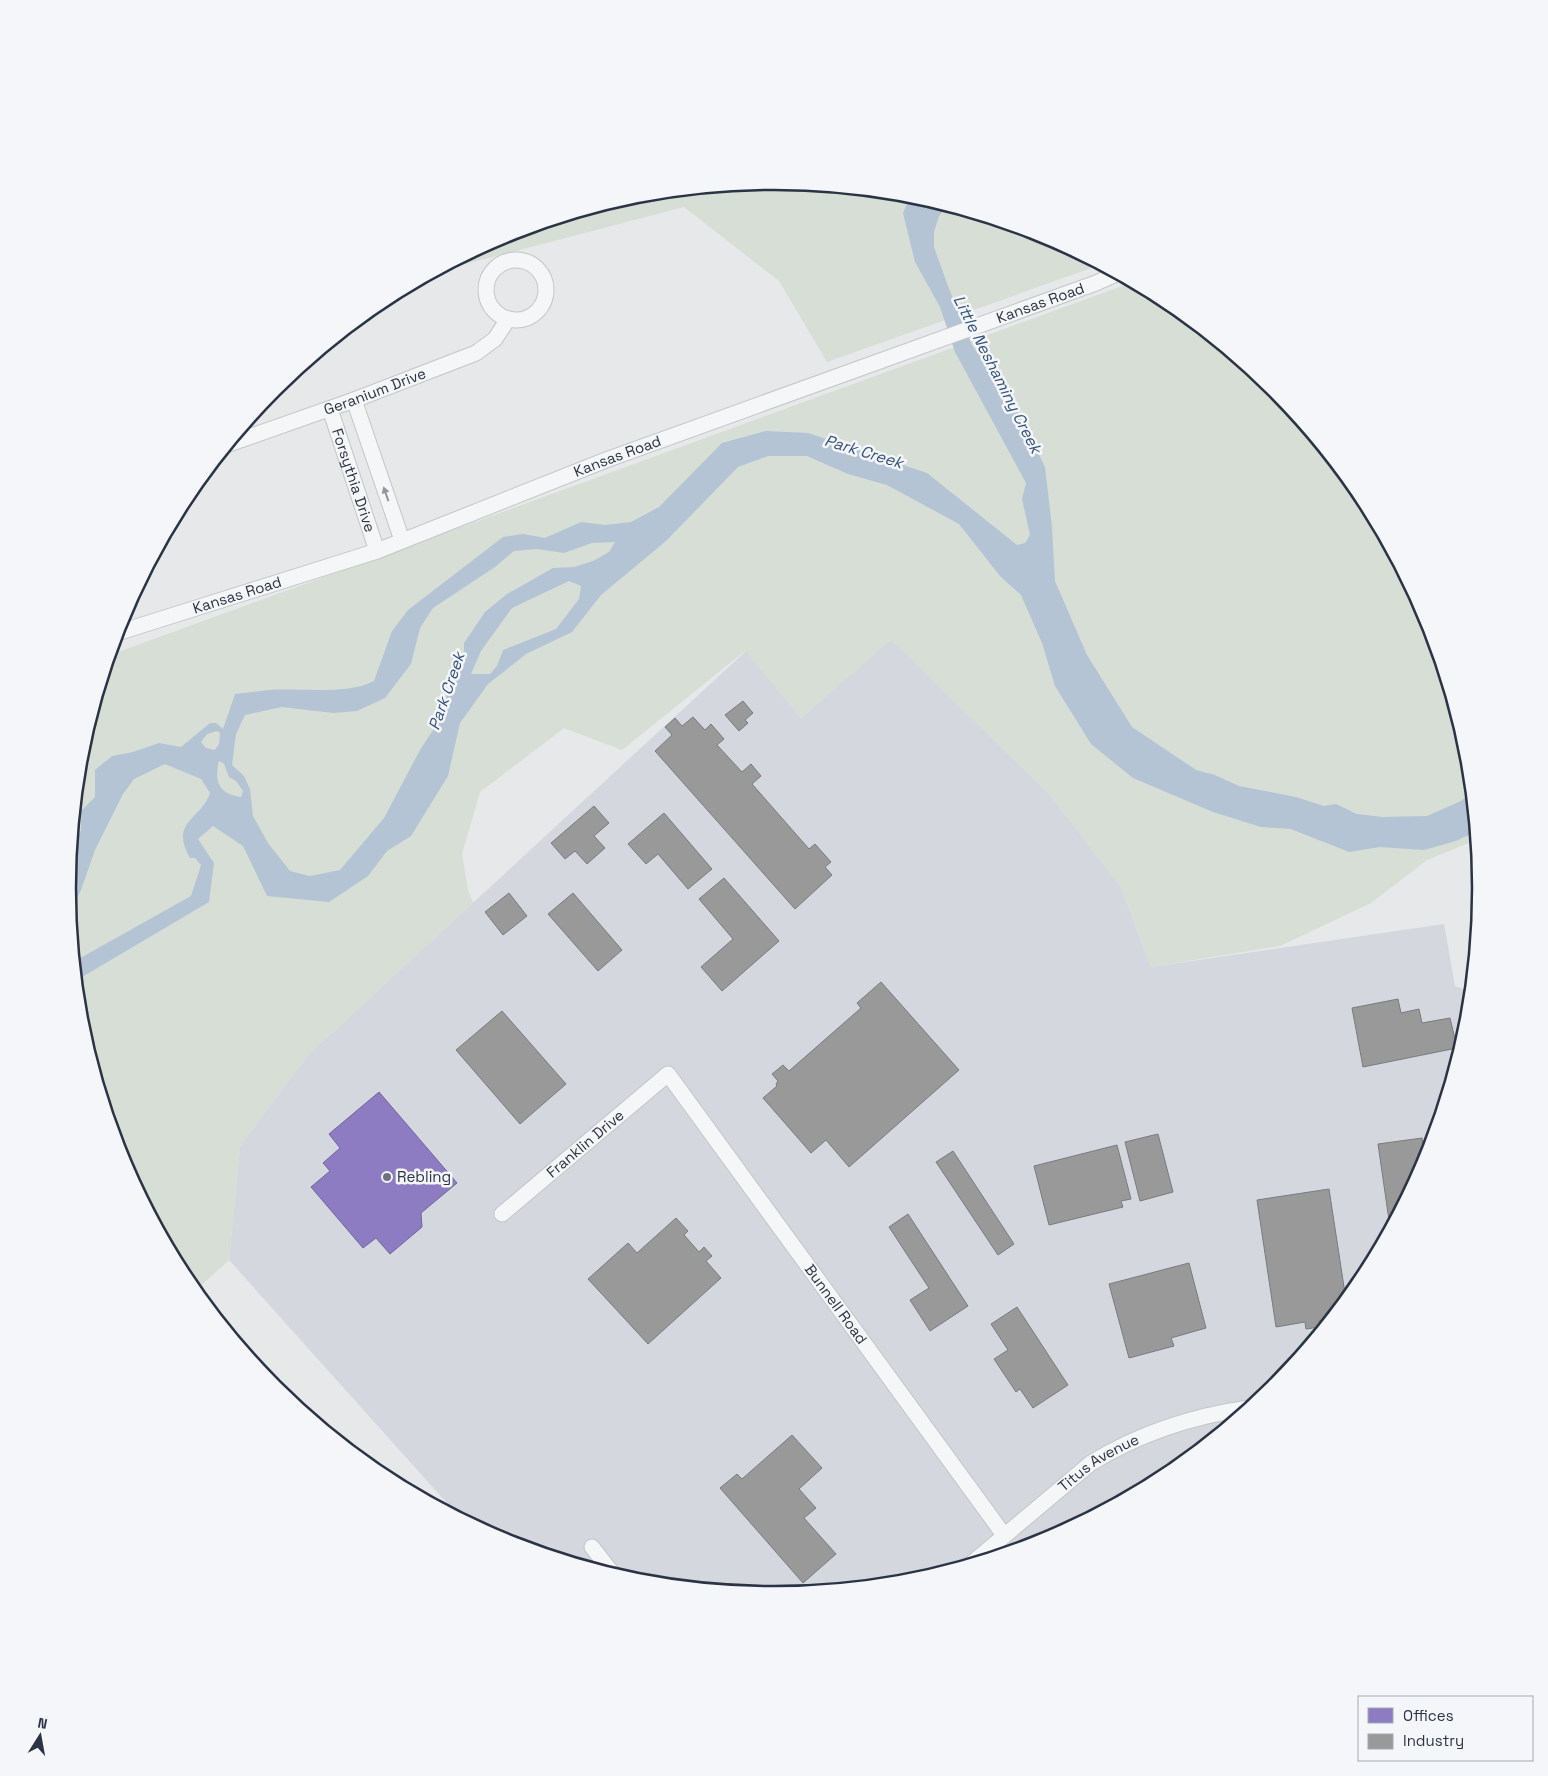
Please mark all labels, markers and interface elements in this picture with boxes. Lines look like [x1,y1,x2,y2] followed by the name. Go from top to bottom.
[994,278,1087,327] street label: Kansas Road
[948,291,1048,459] water label: Little Neshaminy Creek
[321,363,429,419] street label: Geranium Drive
[328,426,380,534] street label: Forsythia Drive
[822,430,908,474] water label: Park Creek
[571,431,664,481] street label: Kansas Road
[382,486,390,501] one-way arrow
[190,572,284,618] street label: Kansas Road
[423,647,470,733] water label: Park Creek
[542,1105,628,1182] street label: Franklin Drive
[397,1167,451,1186] place label: Rebling
[381,1171,393,1183] marker: Rebling
[801,1260,872,1348] street label: Bunnell Road
[1054,1429,1142,1496] street label: Titus Avenue
[1358,1696,1533,1761] legend
[1403,1706,1454,1725] text: Offices
[15,1711,65,1761] north arrow
[36,1714,49,1733] text: N
[1403,1731,1464,1750] text: Industry

